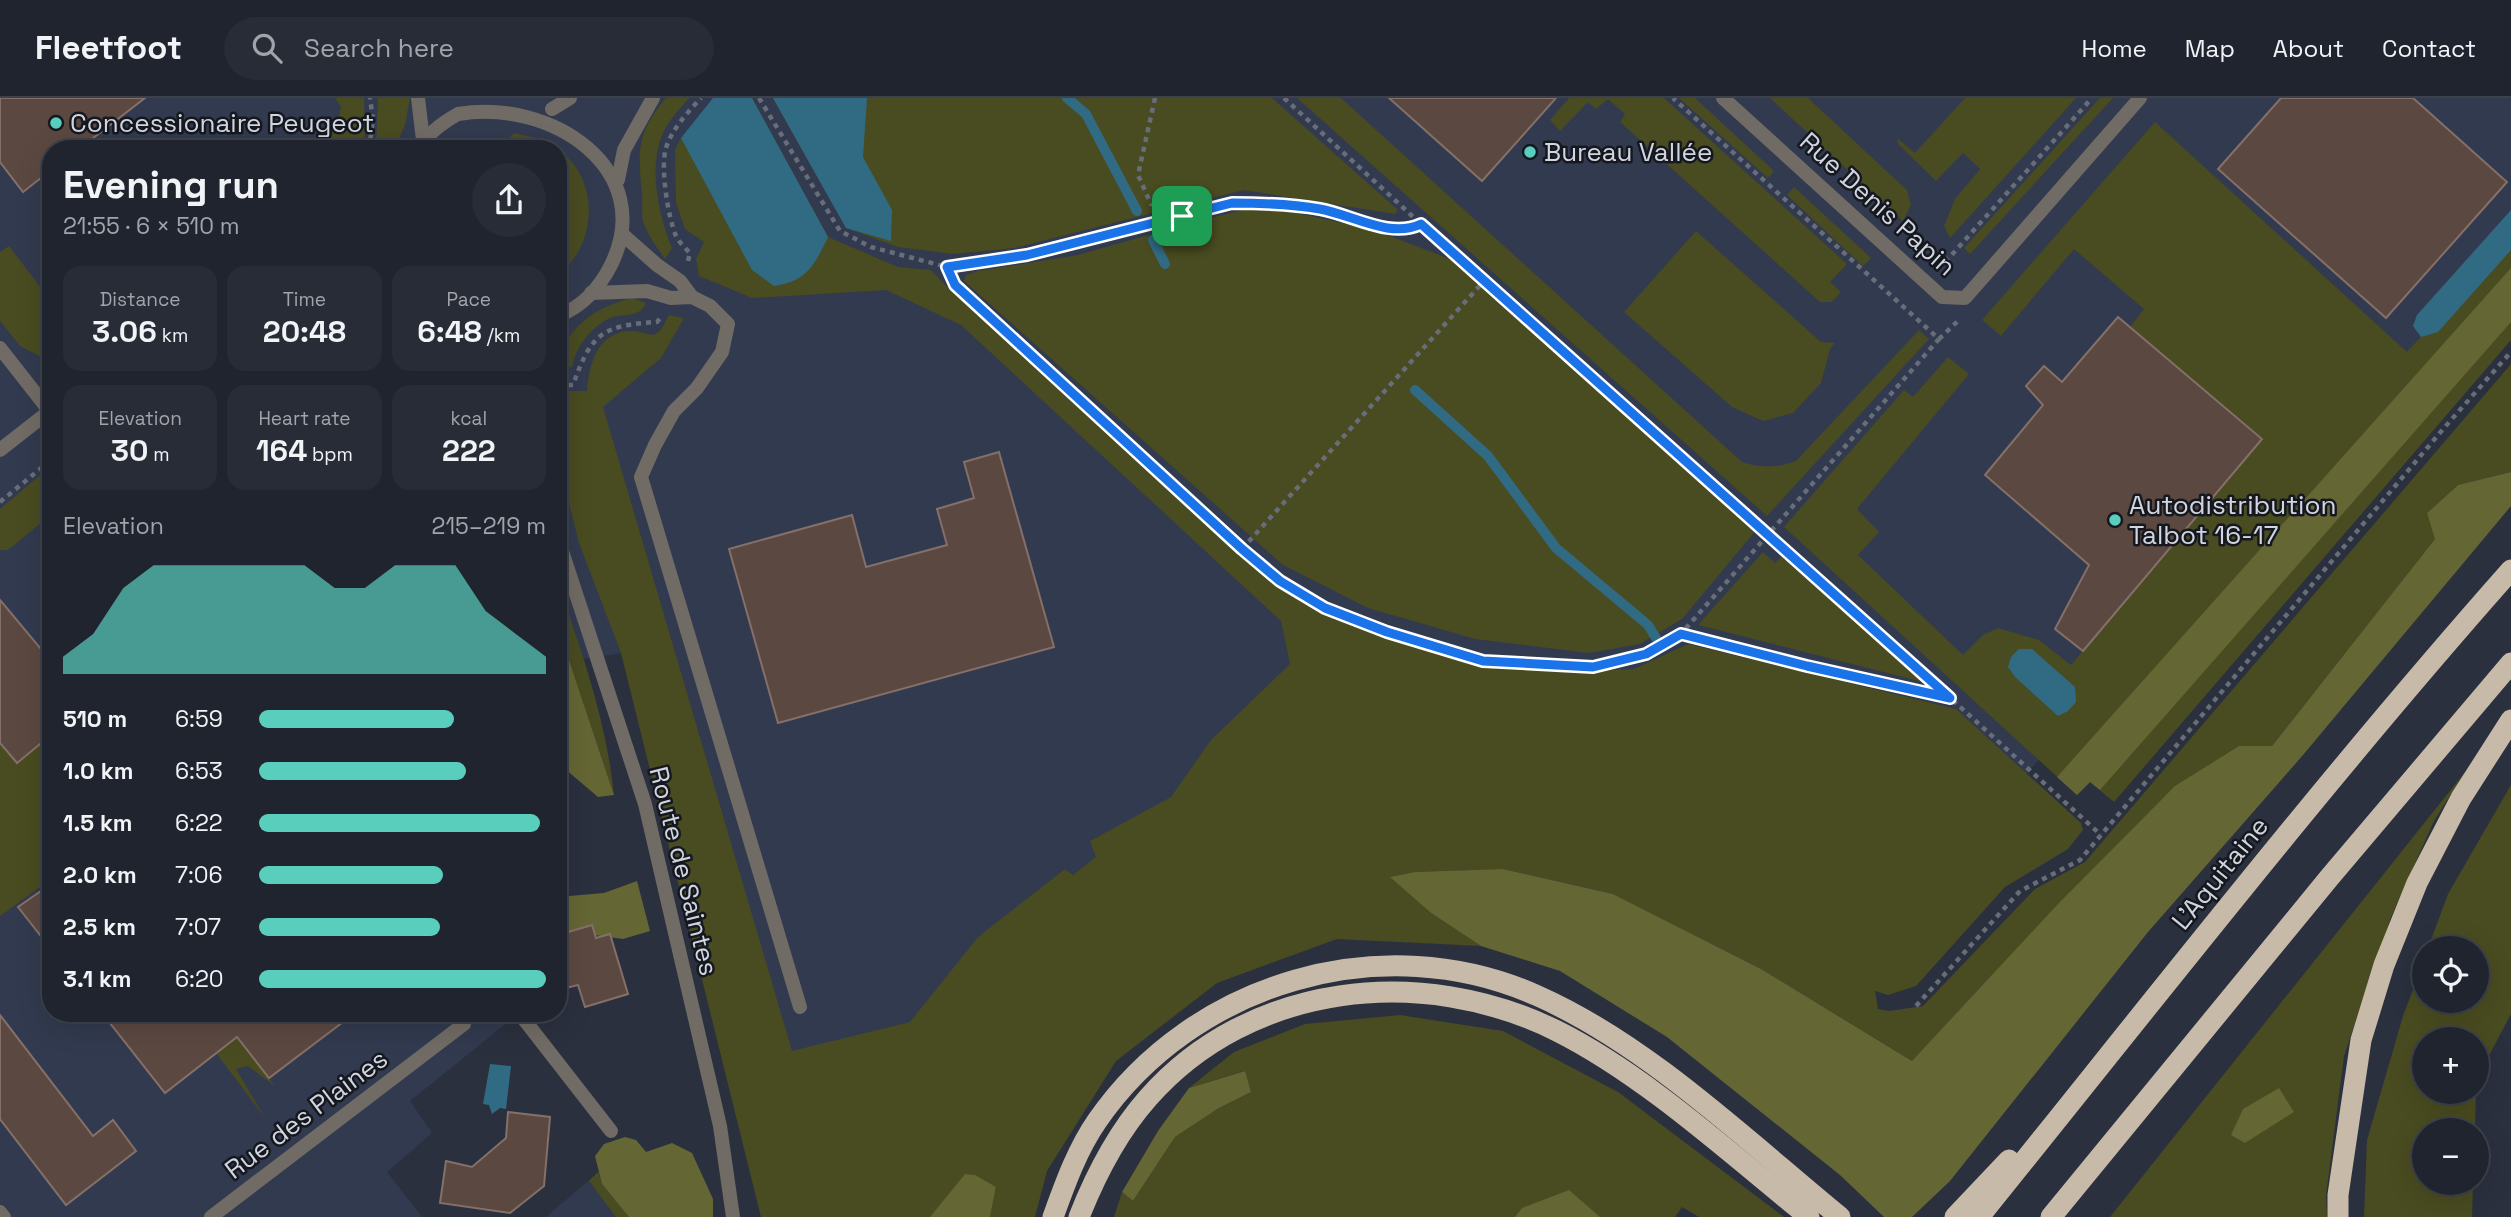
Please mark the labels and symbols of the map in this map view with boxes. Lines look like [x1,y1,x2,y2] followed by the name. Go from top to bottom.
[70,106,374,140] place label: Concessionaire Peugeot
[48,115,64,131] marker: Concessionaire Peugeot
[1793,125,1963,283] street label: Rue Denis Papin
[1544,135,1712,169] place label: Bureau Vallée
[1522,144,1538,160] marker: Bureau Vallée
[1152,186,1212,246] pin
[2129,488,2337,552] place label: Autodistribution Talbot 16-17
[2107,512,2123,528] marker: Autodistribution Talbot 16-17
[642,763,726,979] street label: Route de Saintes
[2164,810,2276,936] street label: L'Aquitaine
[218,1042,394,1186] street label: Rue des Plaines

